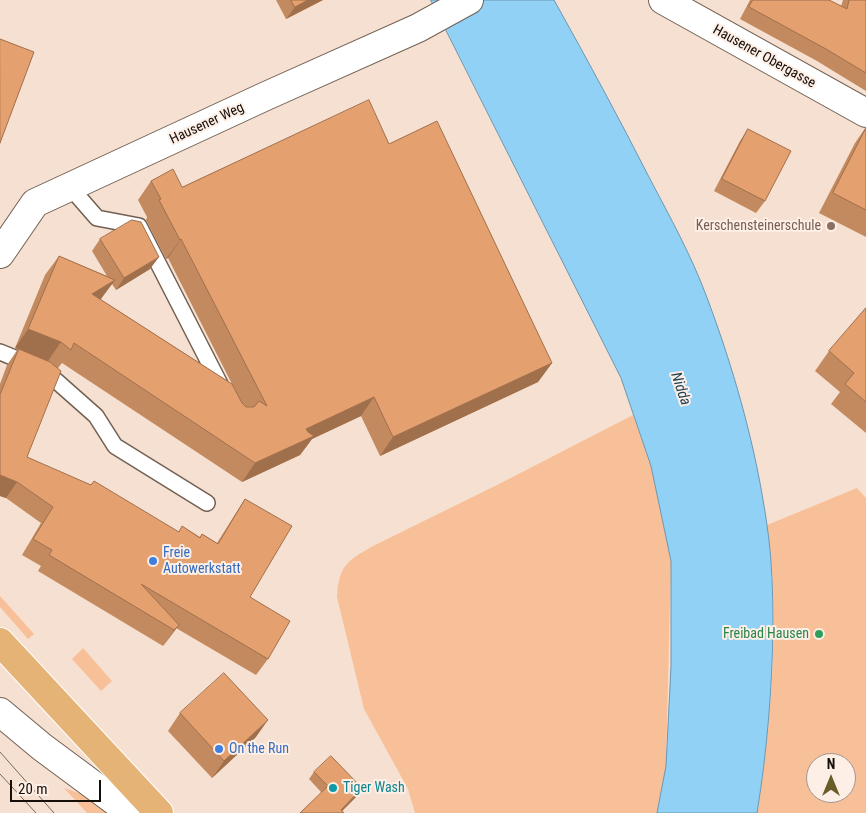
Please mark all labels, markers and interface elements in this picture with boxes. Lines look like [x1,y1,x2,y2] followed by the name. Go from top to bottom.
[710,22,818,92] street label: Hausener Obergasse
[167,100,247,148] street label: Hausener Weg
[696,218,821,234] place label: Kerschensteinerschule
[825,220,837,232] marker: Kerschensteinerschule
[666,370,694,408] water label: Nidda
[163,545,241,578] place label: Freie Autowerkstatt
[147,555,159,567] marker: Freie Autowerkstatt
[723,626,809,642] place label: Freibad Hausen
[813,628,825,640] marker: Freibad Hausen
[229,741,289,757] place label: On the Run
[213,743,225,755] marker: On the Run
[806,753,856,803] north arrow
[827,756,835,772] text: N
[12,770,104,802] scale bar
[18,780,48,798] text: 20 m
[343,780,405,796] place label: Tiger Wash
[327,782,339,794] marker: Tiger Wash

